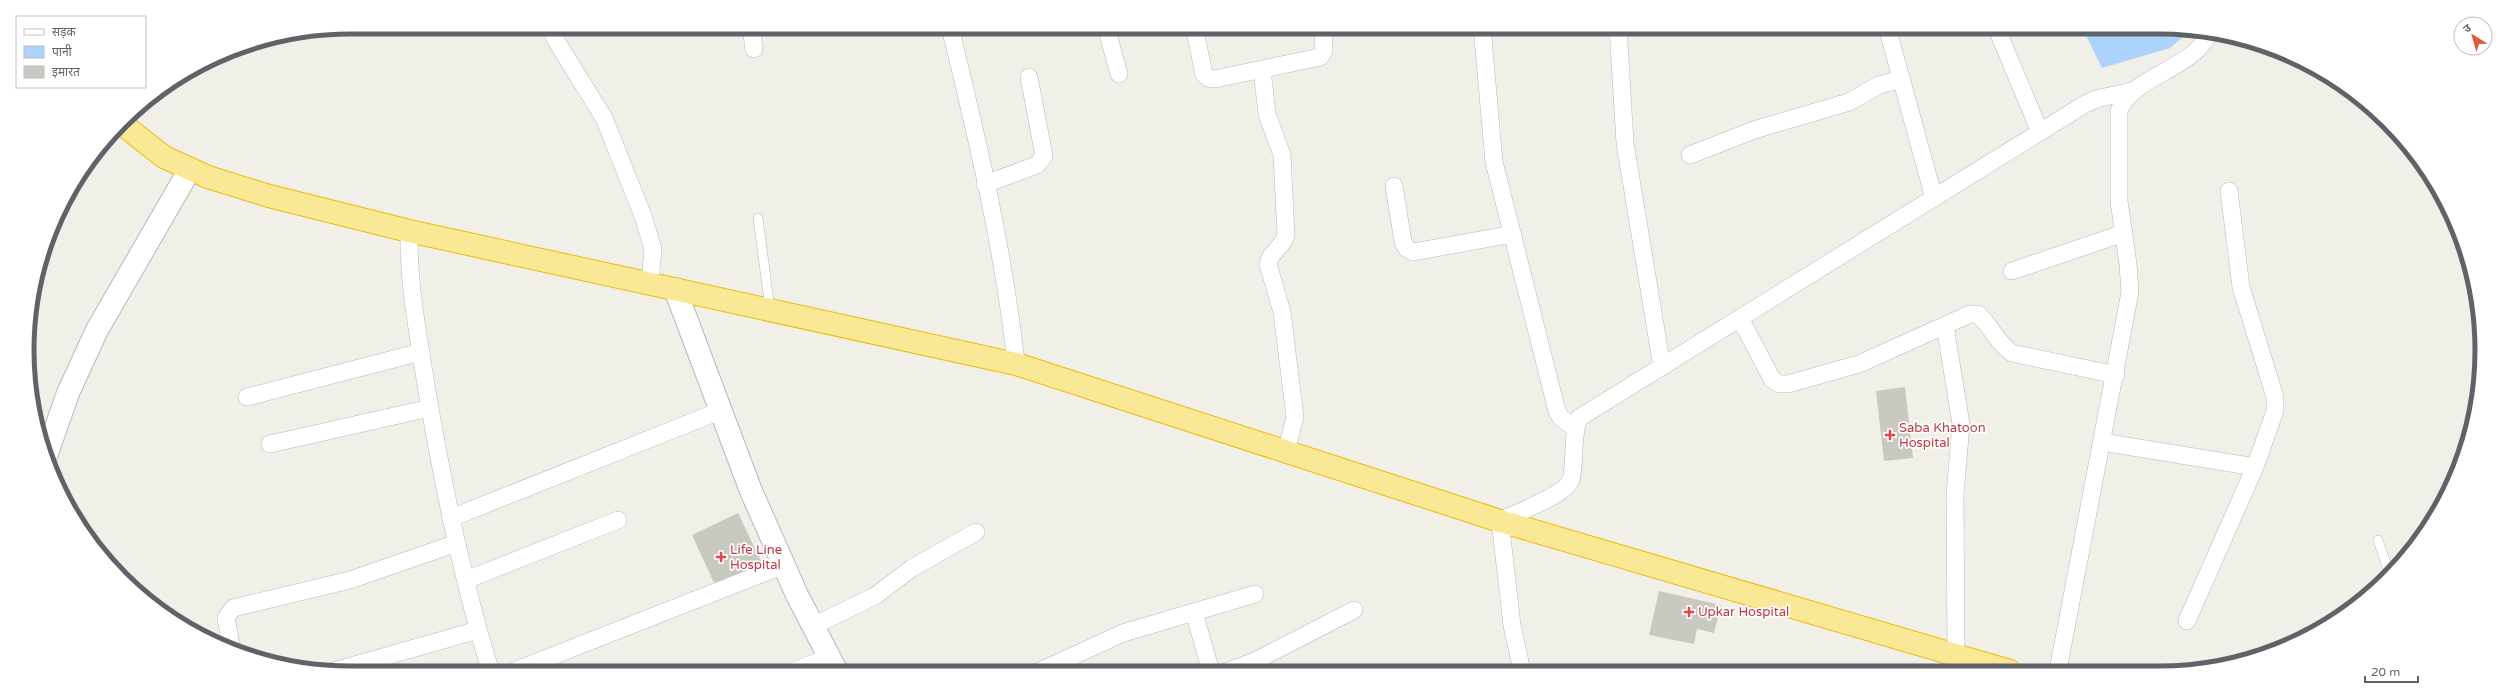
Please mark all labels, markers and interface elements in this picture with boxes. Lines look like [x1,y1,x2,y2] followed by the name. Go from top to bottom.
[16,16,146,88] legend
[2453,16,2493,56] north arrow
[2461,21,2474,36] text: उ
[52,25,77,39] text: सड़क
[52,44,73,59] text: पानी
[52,65,81,79] text: इमारत
[1899,420,1986,451] place label: Saba Khatoon Hospital
[1884,429,1896,441] marker: Saba Khatoon Hospital
[730,542,782,573] place label: Life Line Hospital
[715,551,727,563] marker: Life Line Hospital
[1698,604,1789,620] place label: Upkar Hospital
[1683,606,1695,618] marker: Upkar Hospital
[2365,658,2418,684] scale bar
[2371,665,2400,679] text: 20 m

